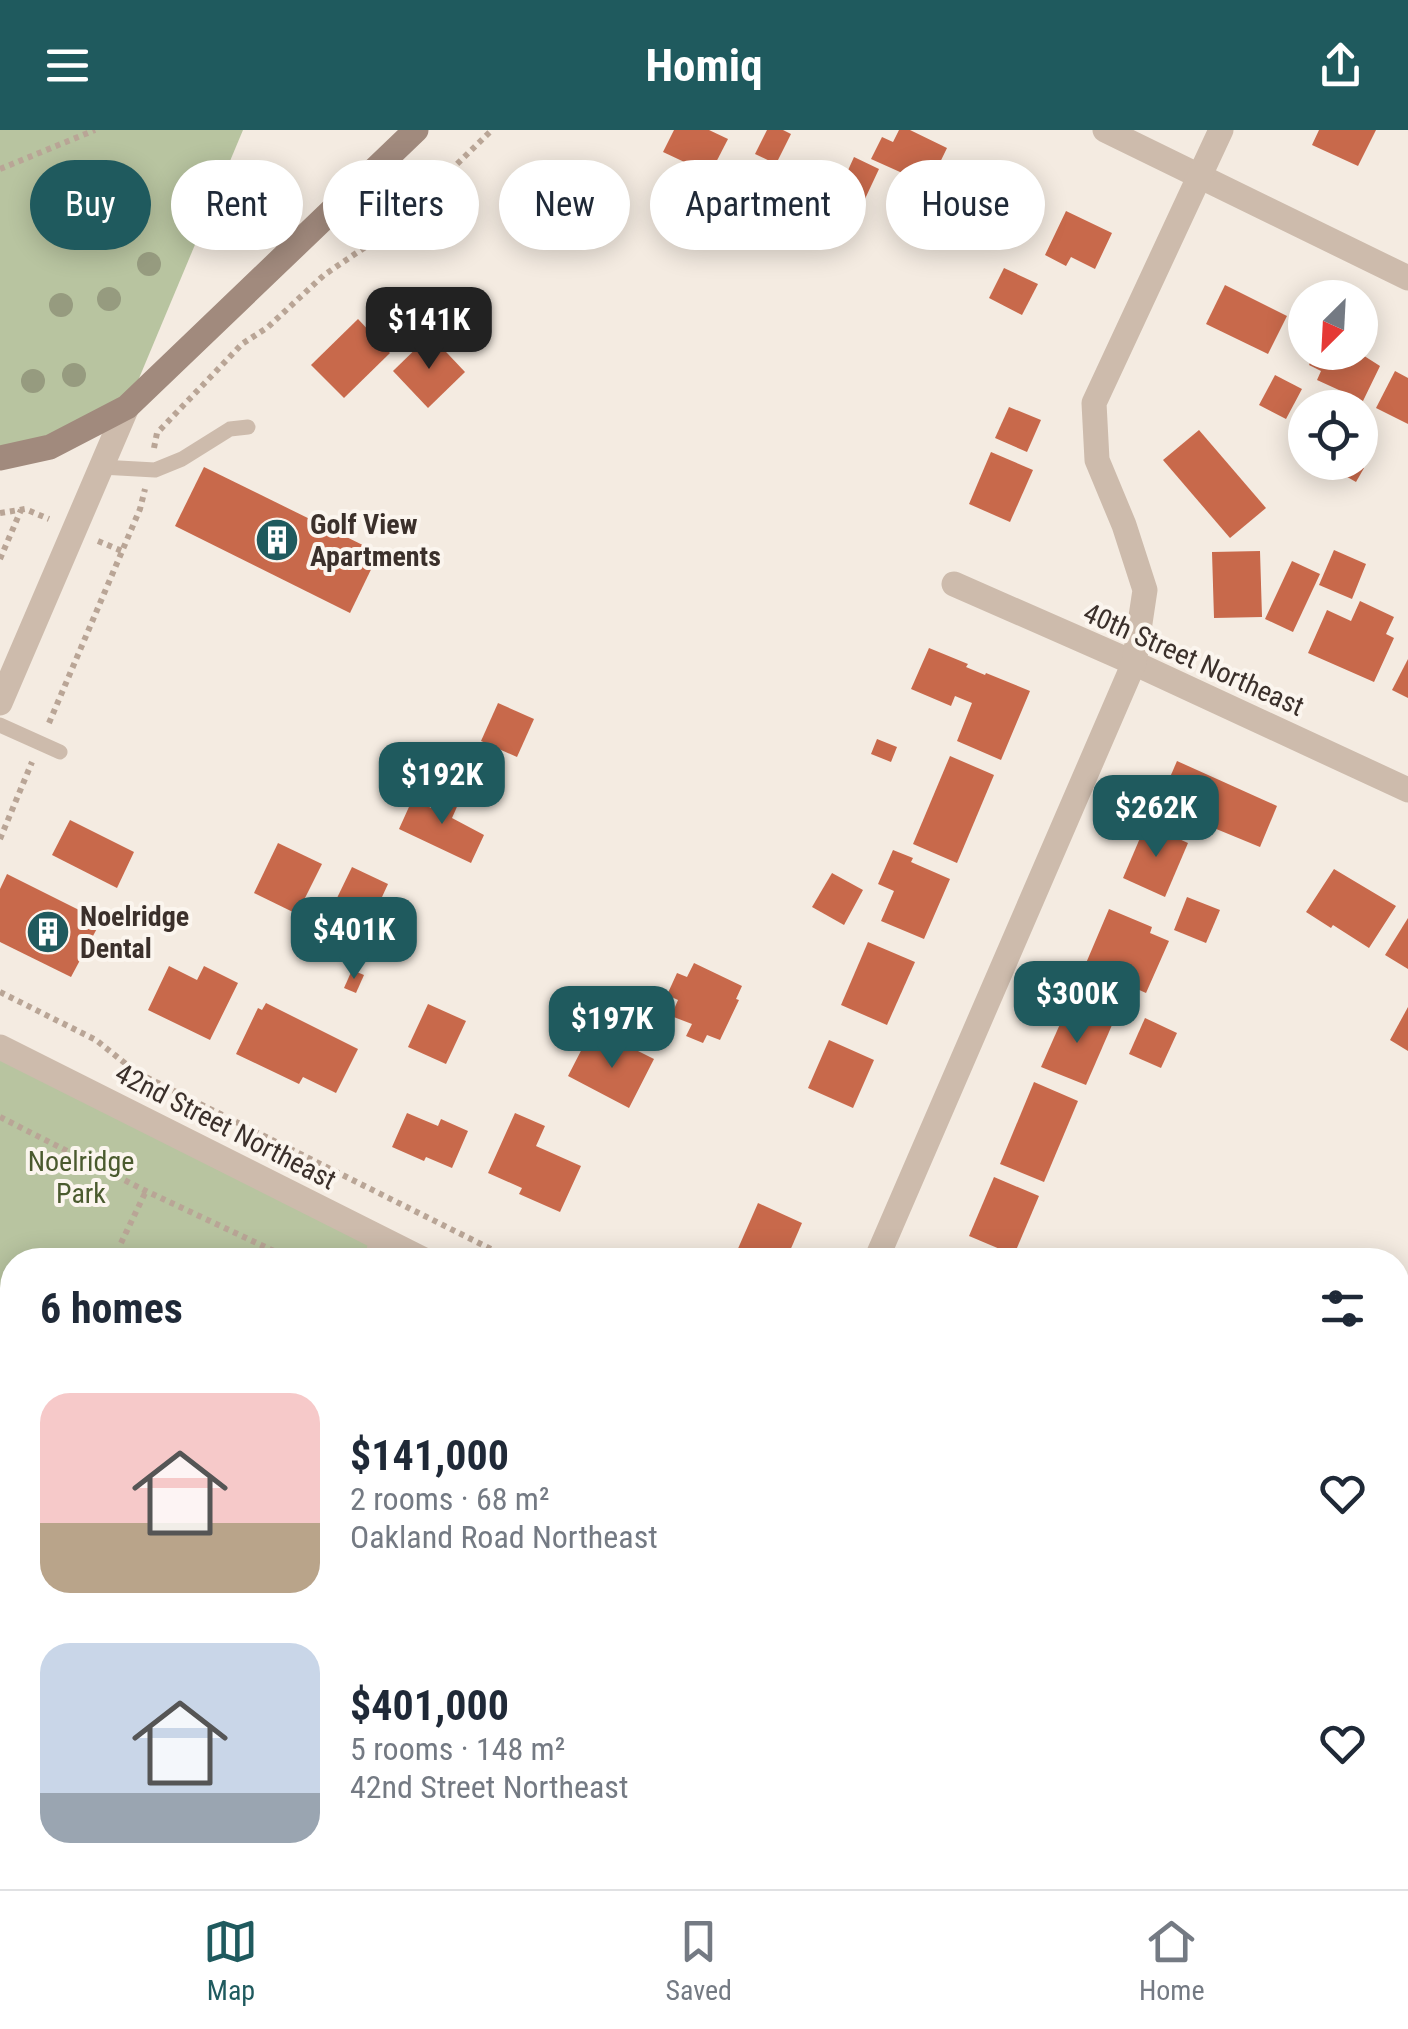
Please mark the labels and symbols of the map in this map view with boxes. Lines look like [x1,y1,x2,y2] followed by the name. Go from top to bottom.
[1288,280,1378,370] north arrow
[359,287,499,372] pin: $141K
[310,508,441,573] place label: Golf View Apartments
[254,517,300,563] building icon: Golf View Apartments
[1078,596,1309,723] street label: 40th Street Northeast
[372,742,512,827] pin: $192K
[1086,775,1226,860] pin: $262K
[284,897,424,982] pin: $401K
[80,900,189,965] place label: Noelridge Dental
[25,909,71,955] building icon: Noelridge Dental
[1007,961,1147,1046] pin: $300K
[542,986,682,1071] pin: $197K
[110,1056,342,1196] street label: 42nd Street Northeast
[28,1145,134,1210] park label: Noelridge Park

